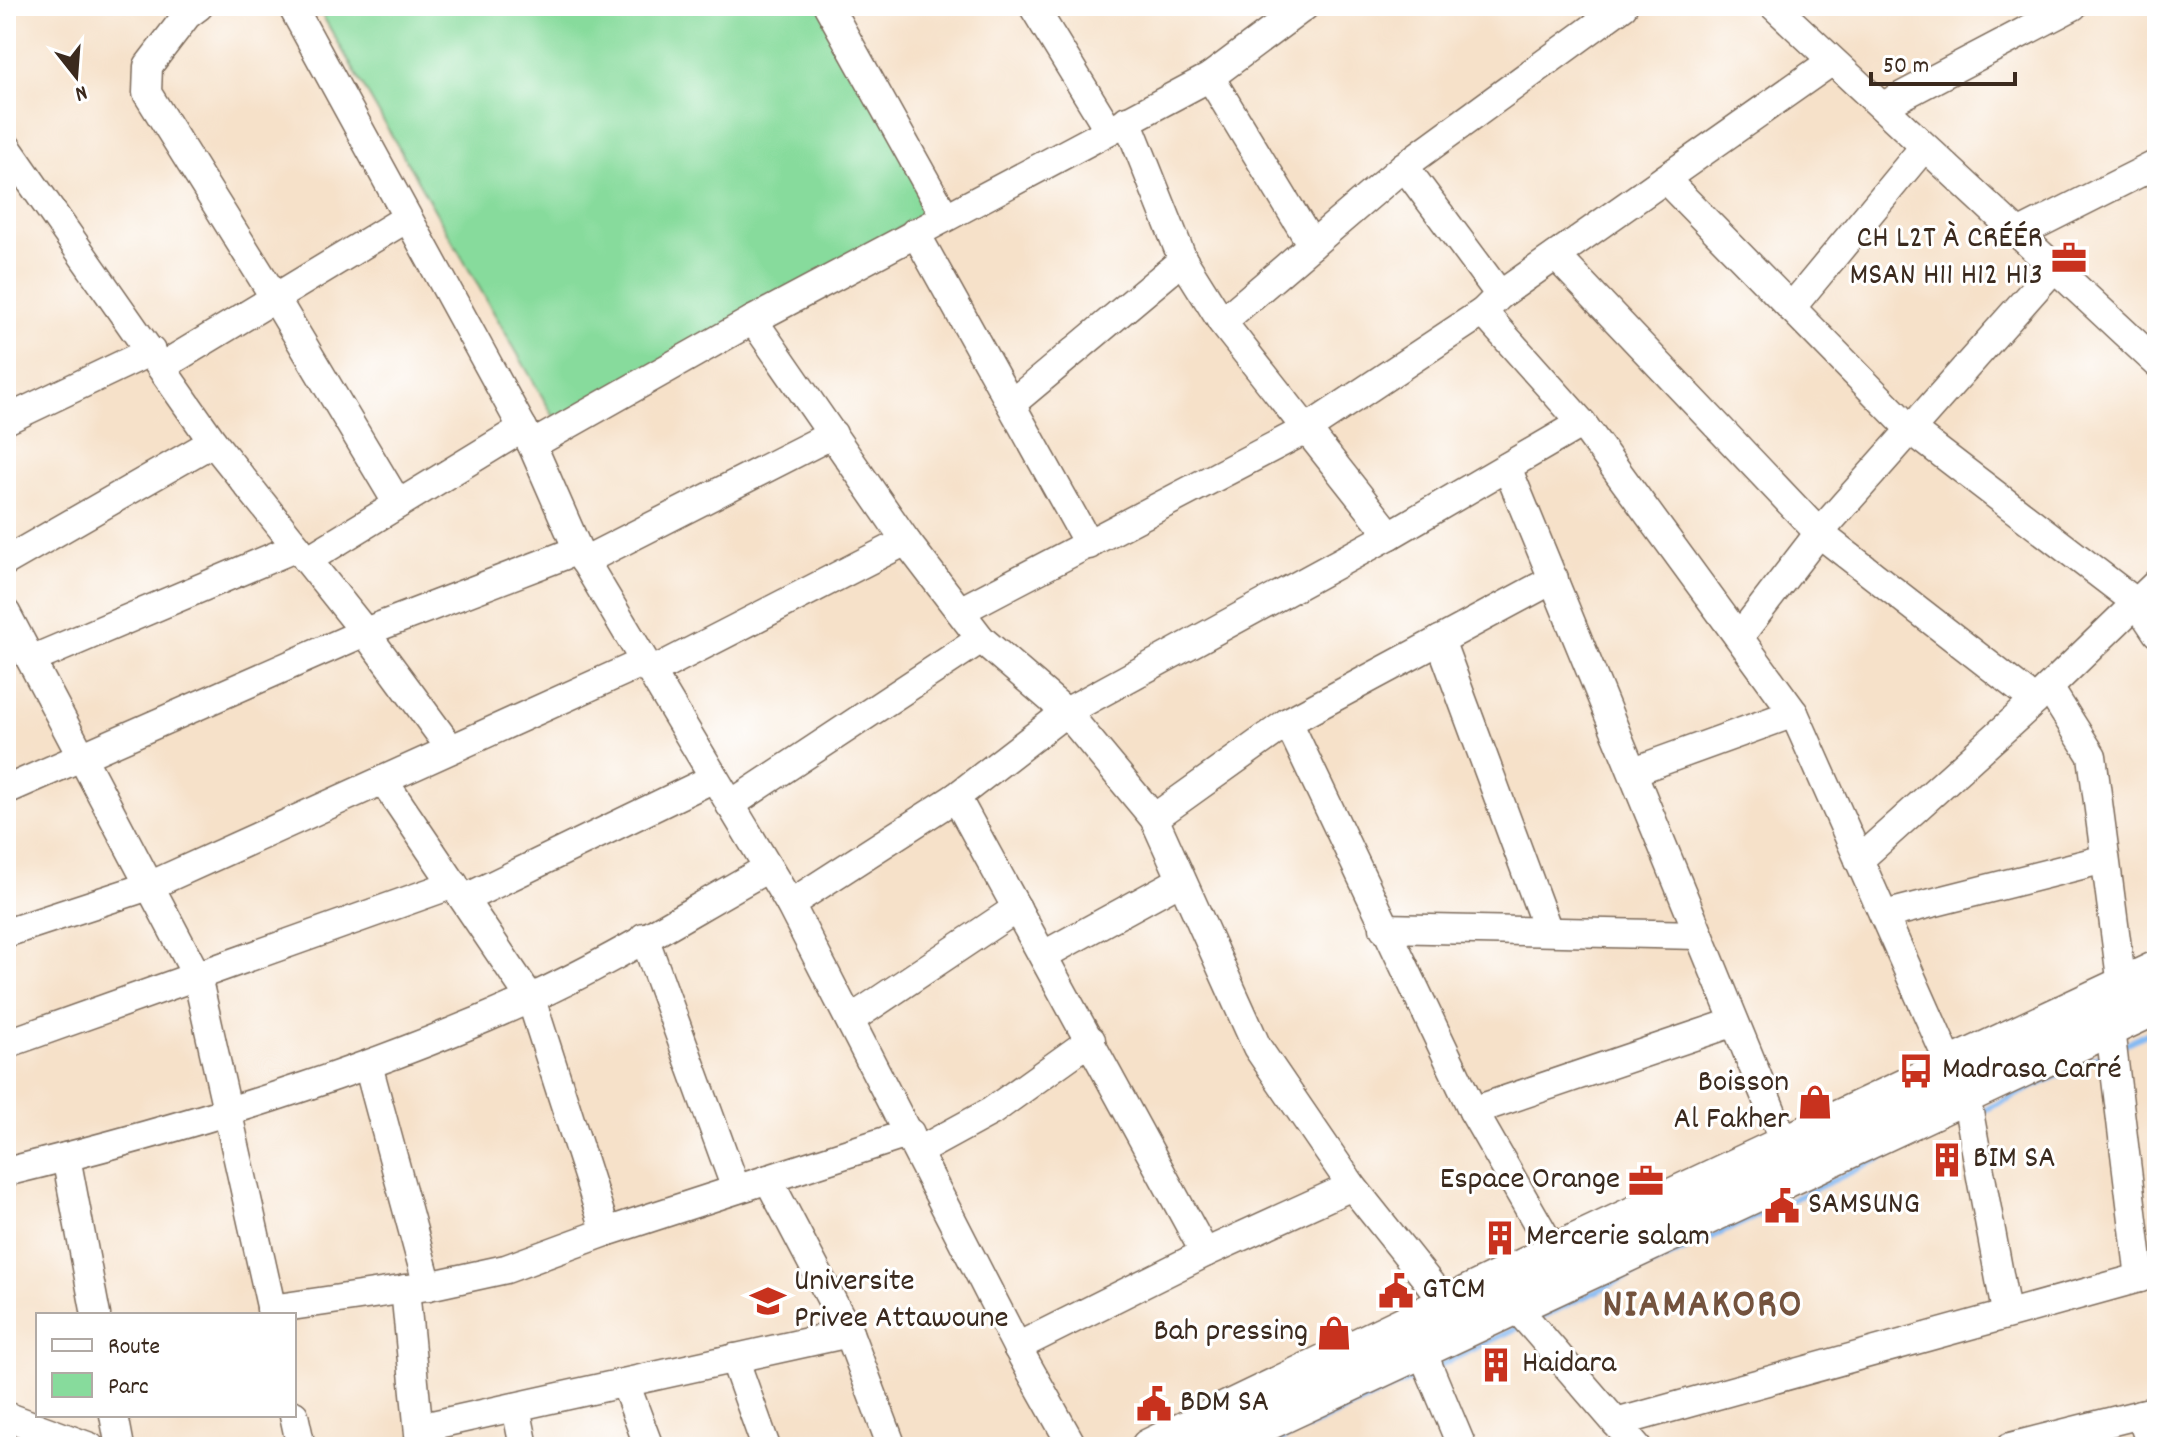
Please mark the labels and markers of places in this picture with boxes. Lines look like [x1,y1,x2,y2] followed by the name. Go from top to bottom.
[1849,217,2043,300] place label: CH L2T À CRÉÉR MSAN H11 H12 H13
[2050,239,2088,277] office icon: CH L2T À CRÉÉR MSAN H11 H12 H13
[1942,1048,2122,1094] place label: Madrasa Carré
[1897,1052,1935,1090] bus stop icon: Madrasa Carré
[1674,1061,1789,1144] place label: Boisson Al Fakher
[1796,1083,1834,1121] shop icon: Boisson Al Fakher
[1973,1137,2056,1183] place label: BIM SA
[1928,1141,1966,1179] building icon: BIM SA
[1440,1158,1620,1204] place label: Espace Orange
[1627,1162,1665,1200] office icon: Espace Orange
[1808,1183,1920,1229] place label: SAMSUNG
[1763,1187,1801,1225] public building icon: SAMSUNG
[1526,1215,1710,1261] place label: Mercerie salam
[1481,1219,1519,1257] building icon: Mercerie salam
[794,1260,1009,1343] place label: Universite Privee Attawoune
[1422,1268,1486,1314] place label: GTCM
[1377,1272,1415,1310] public building icon: GTCM
[749,1282,787,1320] school or university icon: Universite Privee Attawoune
[1154,1310,1308,1356] place label: Bah pressing
[1315,1314,1353,1352] shop icon: Bah pressing
[1522,1342,1617,1388] place label: Haidara
[1477,1346,1515,1384] building icon: Haidara
[1180,1381,1269,1427] place label: BDM SA
[1135,1385,1173,1423] public building icon: BDM SA

